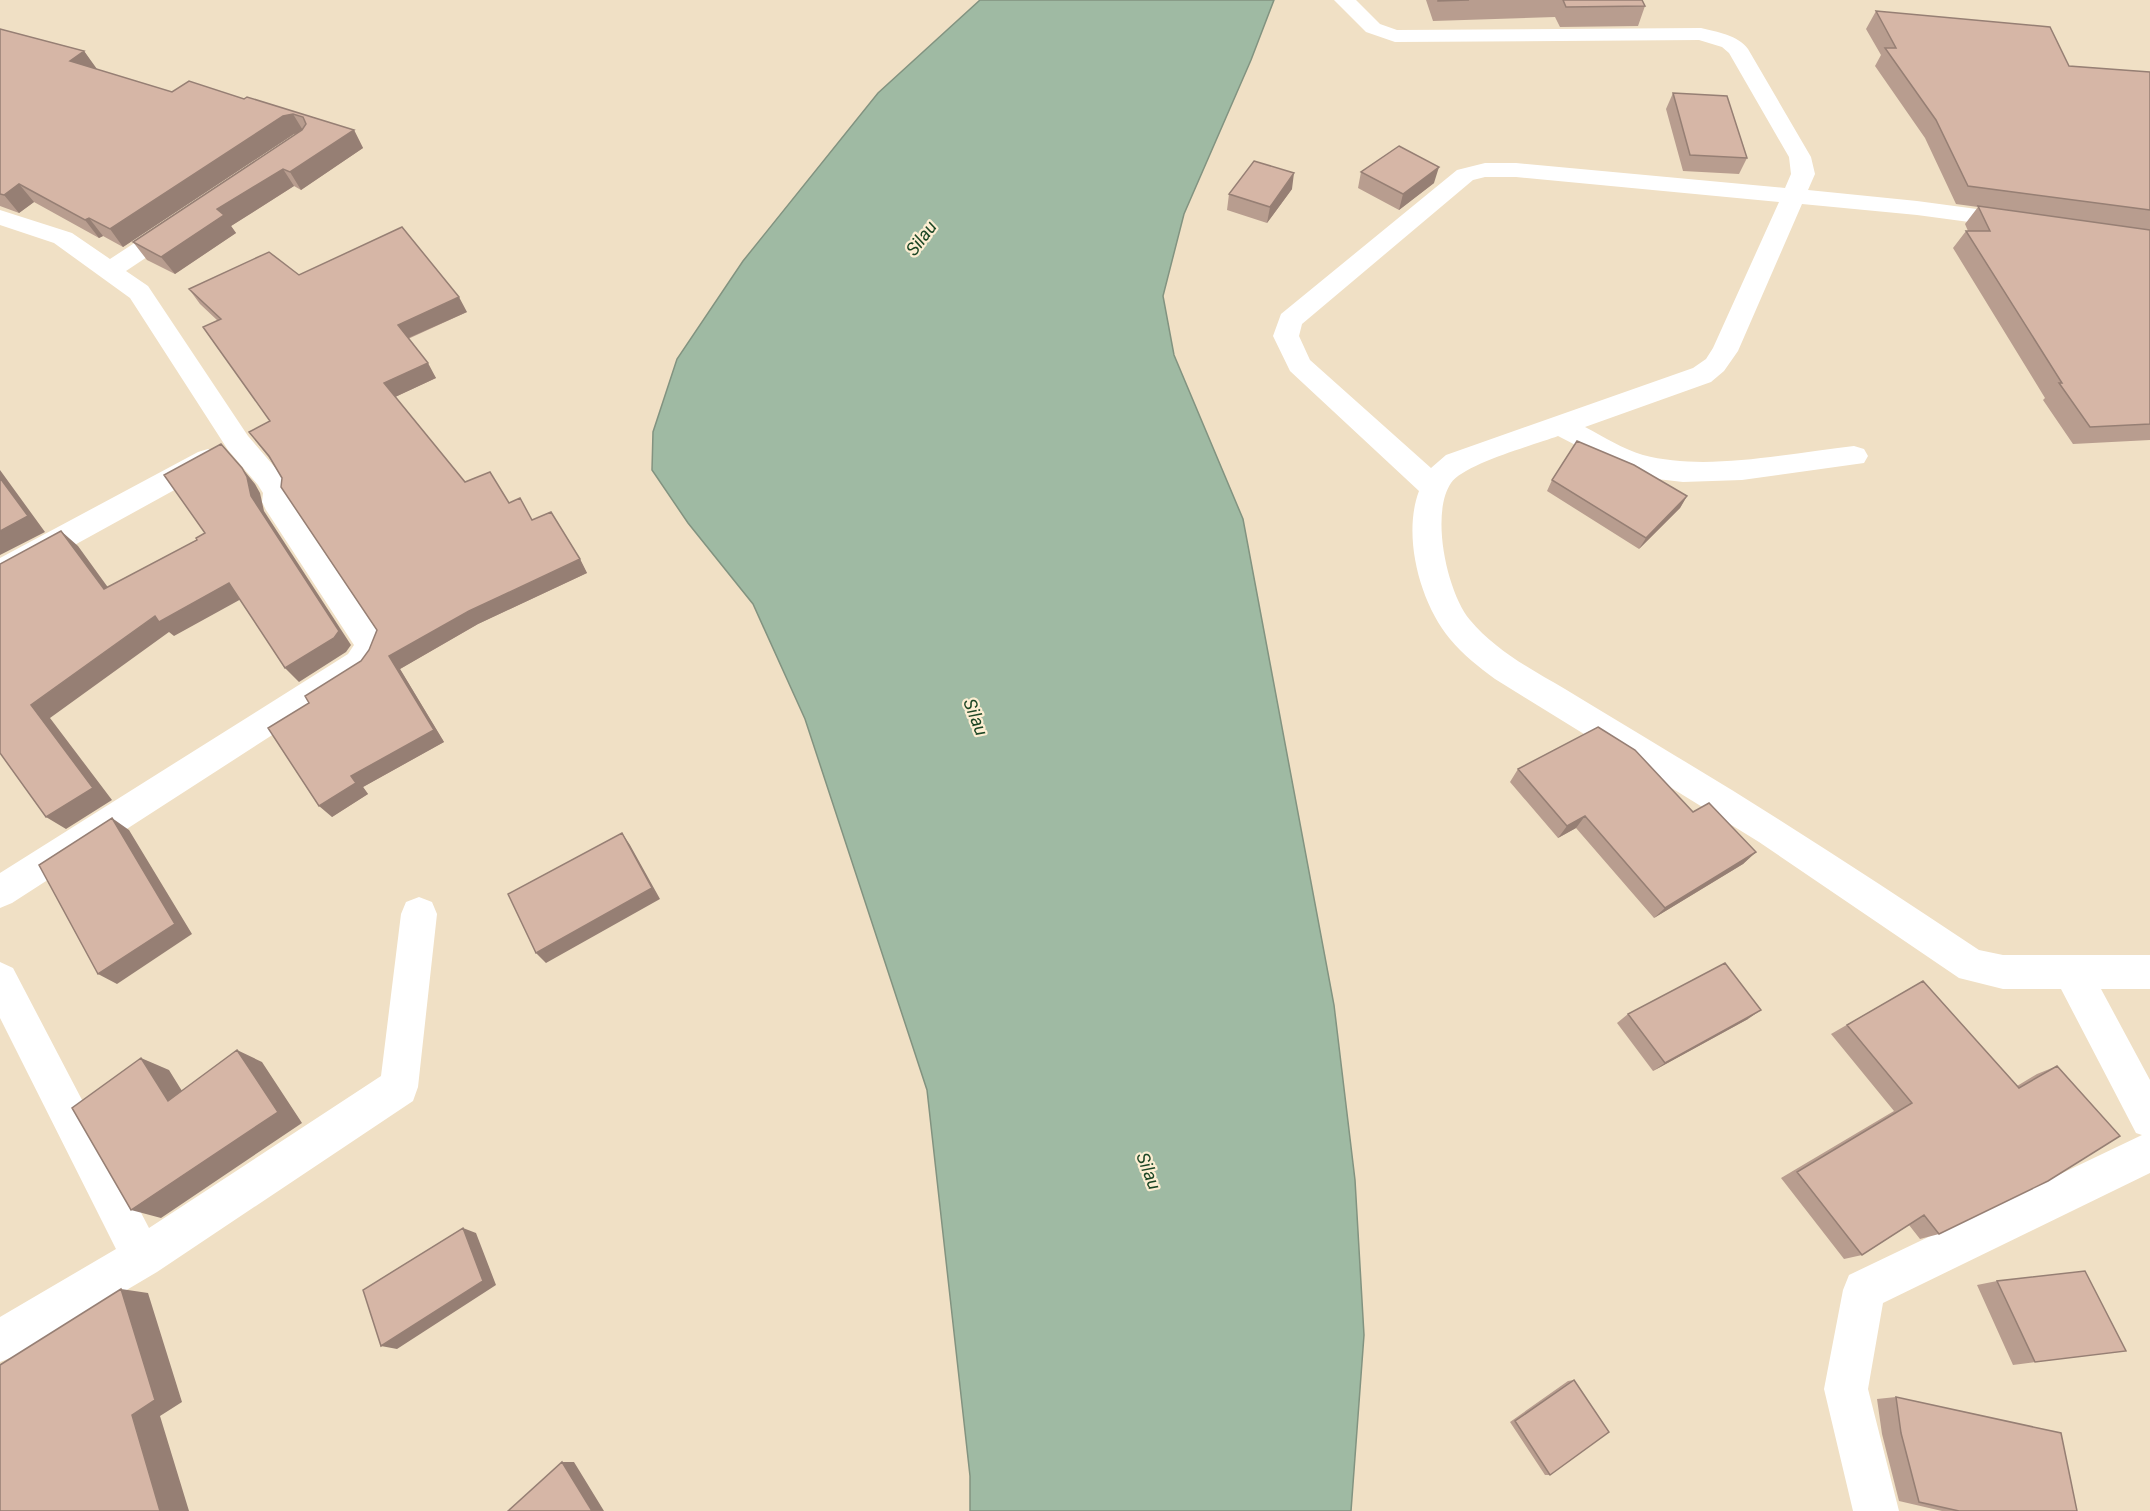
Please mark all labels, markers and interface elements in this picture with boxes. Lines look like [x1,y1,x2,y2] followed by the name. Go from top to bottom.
[901,216,941,259] water label: Silau
[959,695,993,739] water label: Silau
[1132,1149,1166,1193] water label: Silau

